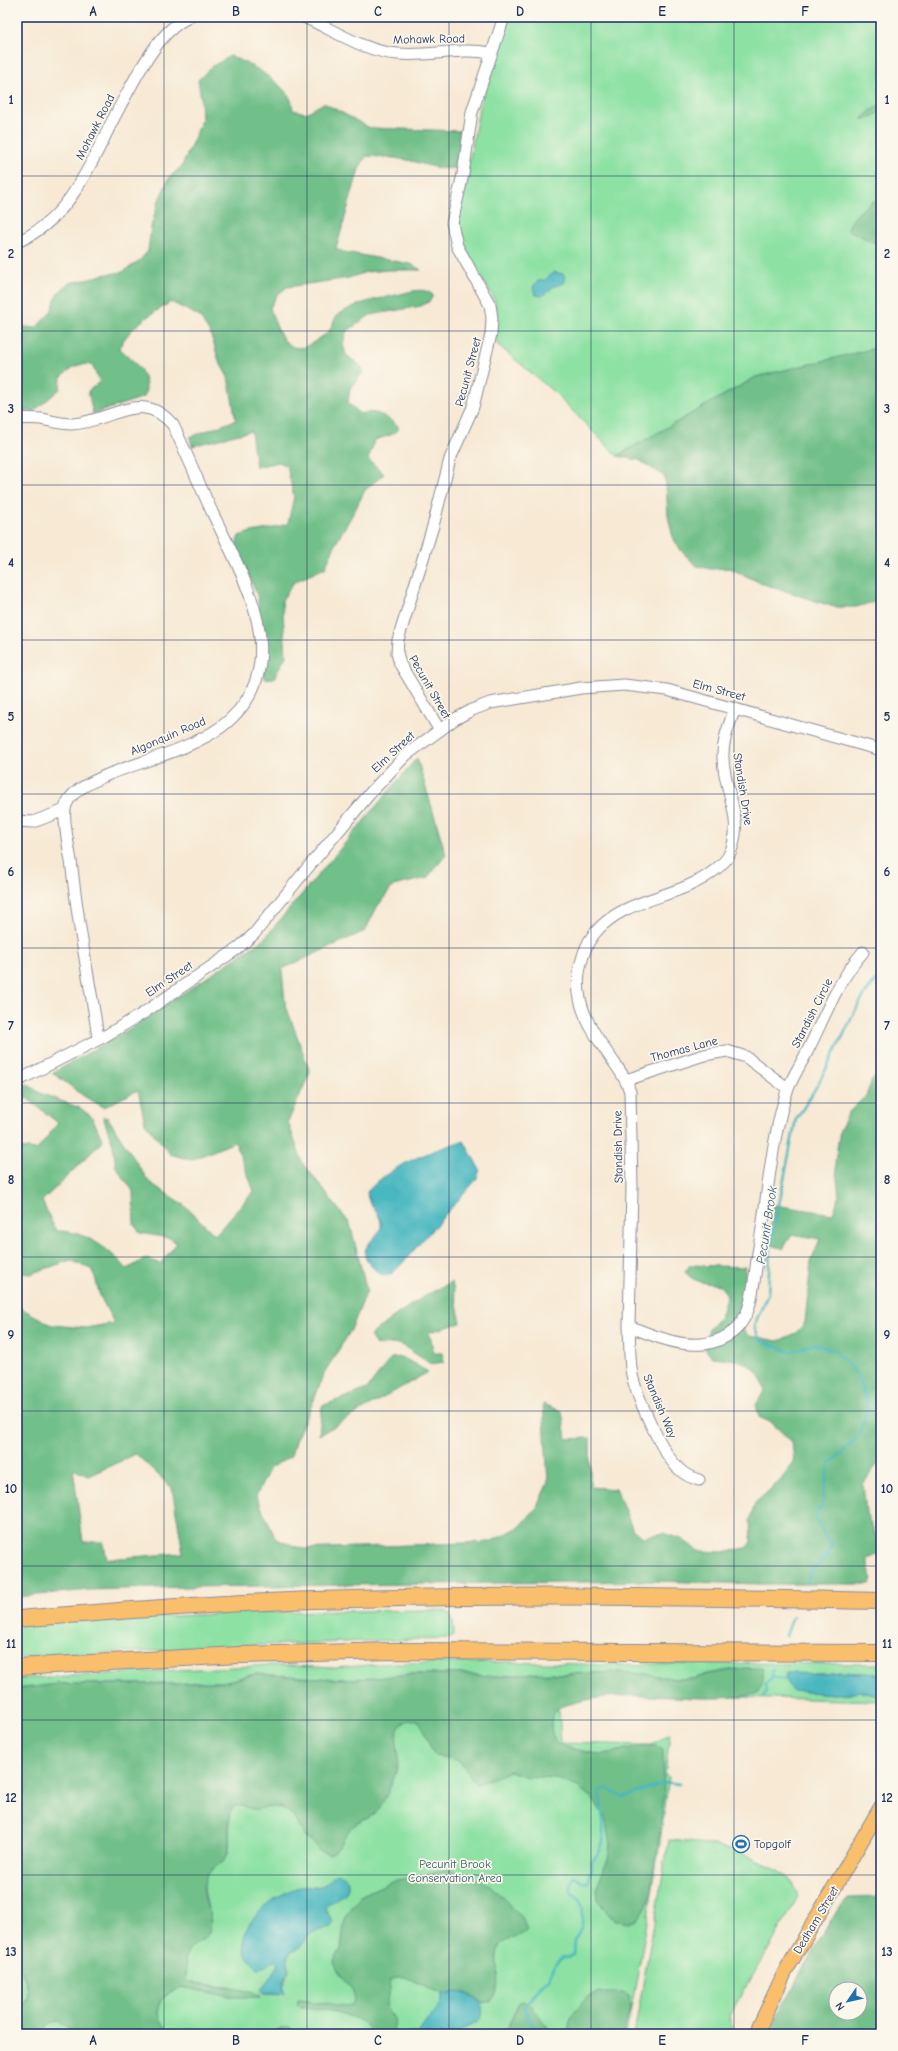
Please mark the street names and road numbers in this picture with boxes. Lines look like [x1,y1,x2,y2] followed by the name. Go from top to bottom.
[393,31,465,47] street label: Mohawk Road
[72,92,118,162] street label: Mohawk Road
[452,335,484,408] street label: Pecunit Street
[406,653,454,722] street label: Pecunit Street
[691,676,747,704] street label: Elm Street
[128,714,208,758] street label: Algonquin Road
[369,728,418,775] street label: Elm Street
[730,752,756,826] street label: Standish Drive
[143,958,196,1000] street label: Elm Street
[789,976,835,1050] street label: Standish Circle
[649,1033,719,1065] street label: Thomas Lane
[610,1110,626,1184] street label: Standish Drive
[640,1372,680,1441] street label: Standish Way
[790,1883,842,1956] street label: Dedham Street

